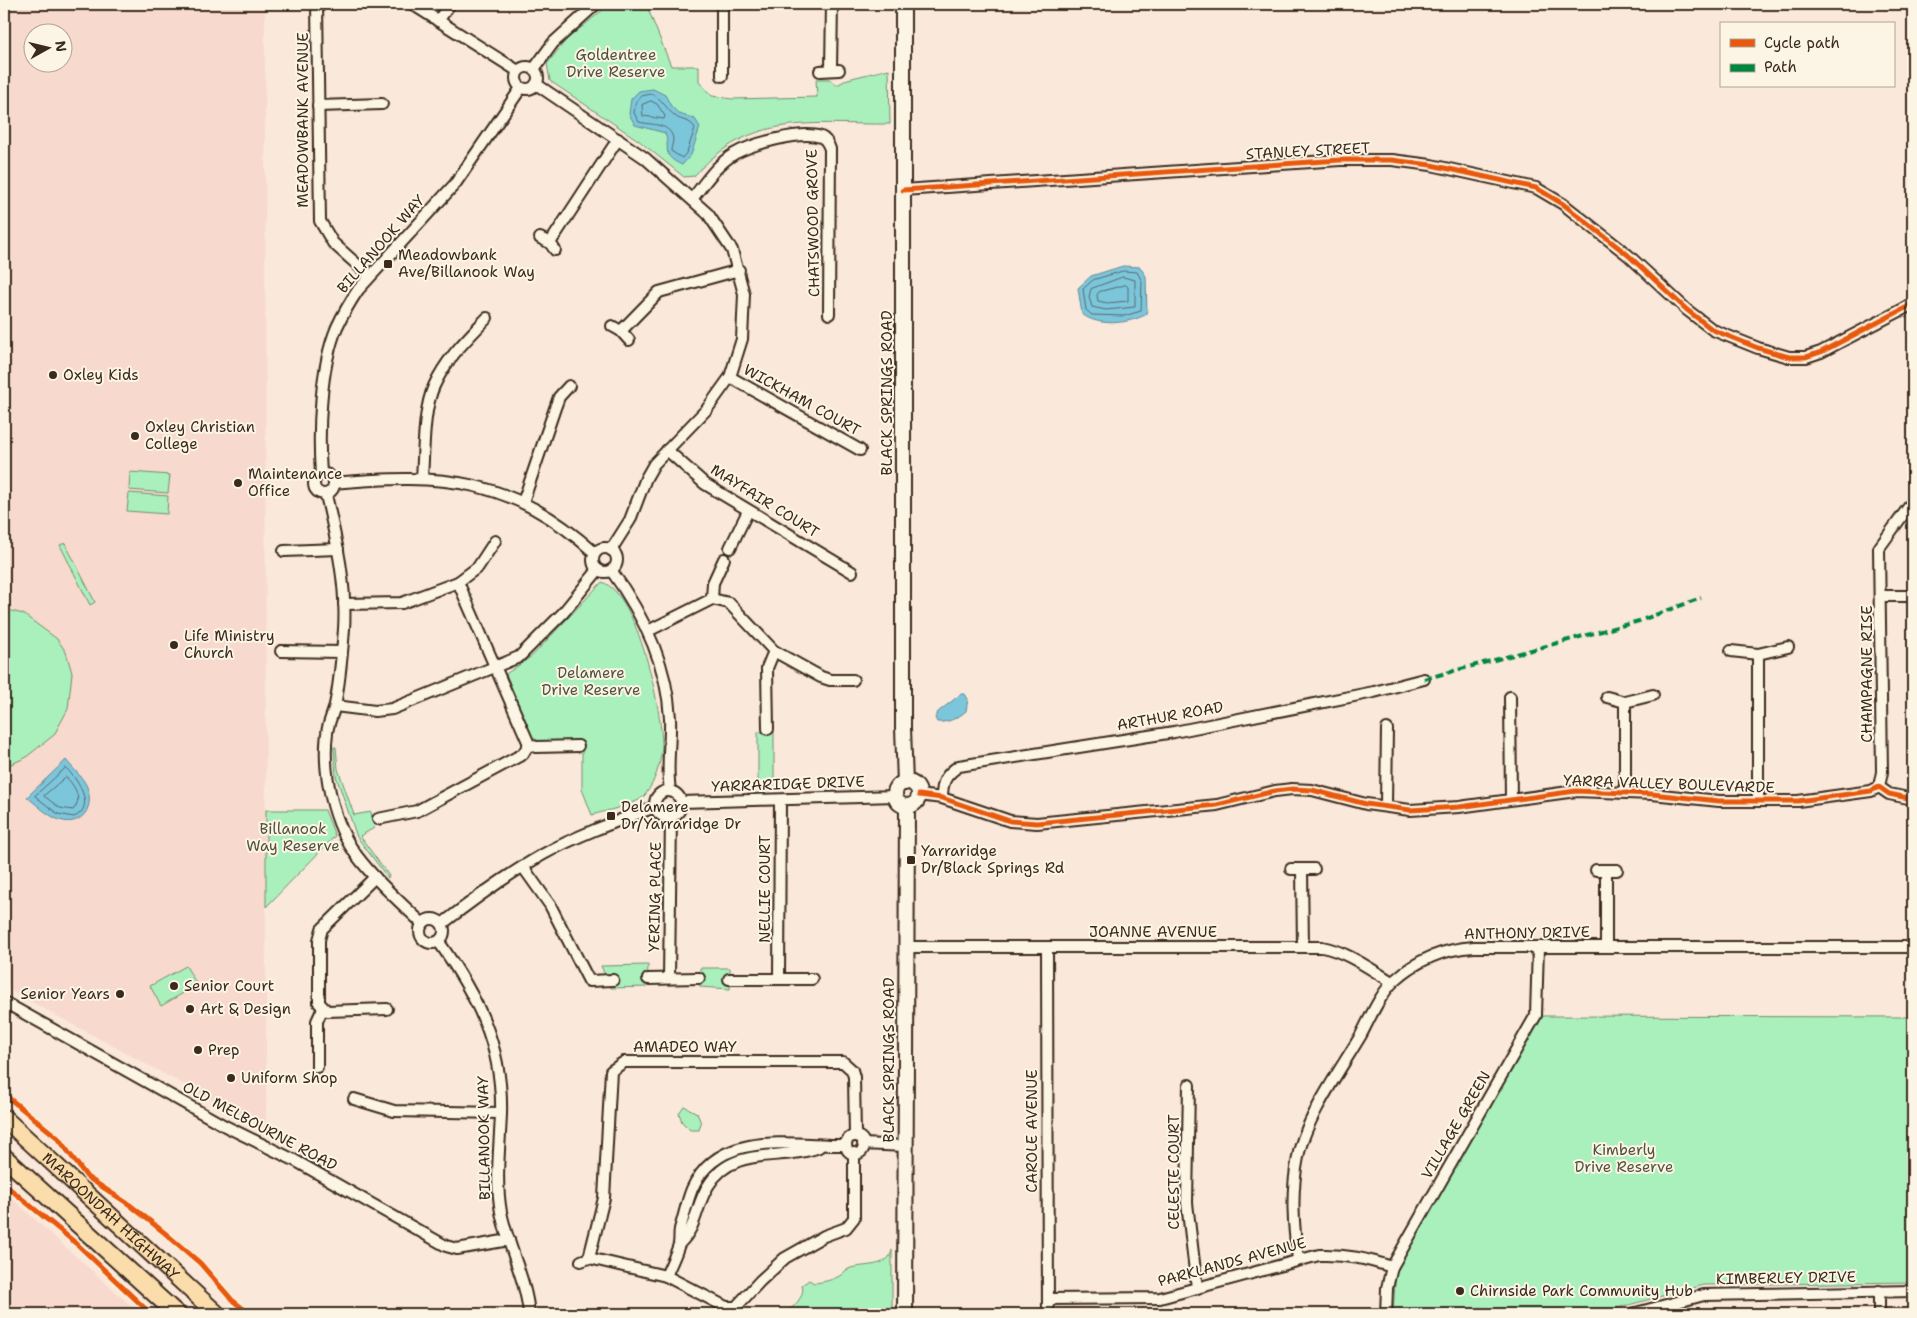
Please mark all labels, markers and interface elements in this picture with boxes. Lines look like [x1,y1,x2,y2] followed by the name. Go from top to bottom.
[22,22,72,72] north arrow
[1720,22,1894,88] legend
[293,32,313,208] street label: MEADOWBANK AVENUE
[1764,33,1840,53] text: Cycle path
[51,39,71,53] text: N
[567,45,665,82] park label: Goldentree Drive Reserve
[1764,57,1797,77] text: Path
[1245,138,1371,164] street label: STANLEY STREET
[802,149,824,297] street label: CHATSWOOD GROVE
[333,190,429,298] street label: BILLANOOK WAY
[398,245,535,282] place label: Meadowbank Ave/Billanook Way
[382,258,394,270] marker: Meadowbank Ave/Billanook Way
[877,310,897,476] street label: BLACK SPRINGS ROAD
[740,360,864,440] street label: WICKHAM COURT
[63,365,139,385] place label: Oxley Kids
[47,369,59,381] marker: Oxley Kids
[145,417,255,454] place label: Oxley Christian College
[129,430,141,442] marker: Oxley Christian College
[707,460,823,542] street label: MAYFAIR COURT
[248,464,343,501] place label: Maintenance Office
[232,477,244,489] marker: Maintenance Office
[1857,605,1877,743] street label: CHAMPAGNE RISE
[184,626,275,663] place label: Life Ministry Church
[168,639,180,651] marker: Life Ministry Church
[542,663,640,700] park label: Delamere Drive Reserve
[1115,697,1225,735] street label: ARTHUR ROAD
[1563,770,1775,798] street label: YARRA VALLEY BOULEVARDE
[711,771,865,797] street label: YARRARIDGE DRIVE
[621,797,741,834] place label: Delamere Dr/Yarraridge Dr
[605,810,617,822] marker: Delamere Dr/Yarraridge Dr
[246,819,340,856] park label: Billanook Way Reserve
[755,835,775,943] street label: NELLIE COURT
[921,841,1065,878] place label: Yarraridge Dr/Black Springs Rd
[644,842,666,952] street label: YERING PLACE
[905,854,917,866] marker: Yarraridge Dr/Black Springs Rd
[1089,922,1217,942] street label: JOANNE AVENUE
[1464,922,1590,944] street label: ANTHONY DRIVE
[184,976,274,996] place label: Senior Court
[879,977,899,1143] street label: BLACK SPRINGS ROAD
[168,980,180,992] marker: Senior Court
[20,984,110,1004] place label: Senior Years
[114,988,126,1000] marker: Senior Years
[200,999,291,1019] place label: Art & Design
[184,1003,196,1015] marker: Art & Design
[633,1037,737,1057] street label: AMADEO WAY
[208,1040,240,1060] place label: Prep
[192,1044,204,1056] marker: Prep
[1417,1067,1495,1183] street label: VILLAGE GREEN
[241,1068,338,1088] place label: Uniform Shop
[1022,1069,1042,1193] street label: CAROLE AVENUE
[225,1072,237,1084] marker: Uniform Shop
[473,1076,495,1200] street label: BILLANOOK WAY
[179,1077,341,1175] street label: OLD MELBOURNE ROAD
[1164,1114,1184,1230] street label: CELESTE COURT
[1575,1140,1673,1177] park label: Kimberly Drive Reserve
[38,1148,183,1284] street label: MAROONDAH HIGHWAY
[1156,1233,1308,1291] street label: PARKLANDS AVENUE
[1716,1267,1856,1289] street label: KIMBERLEY DRIVE
[1470,1281,1693,1301] place label: Chirnside Park Community Hub
[1454,1285,1466,1297] marker: Chirnside Park Community Hub

